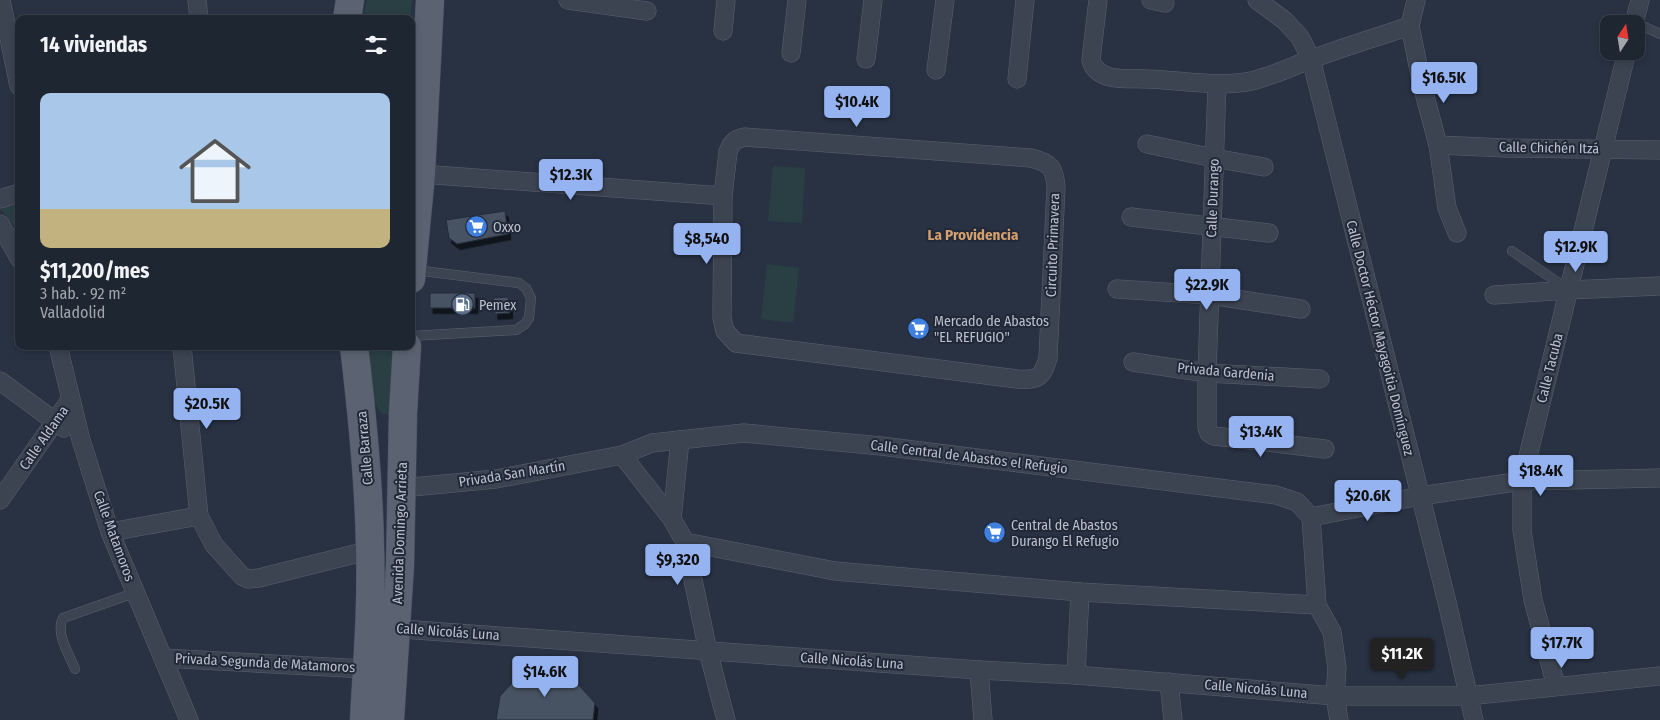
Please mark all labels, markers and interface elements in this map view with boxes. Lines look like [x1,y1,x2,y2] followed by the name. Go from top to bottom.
[1600,15,1645,60] north arrow
[1600,15,1645,60] map controls
[362,31,390,59] icon: filters
[40,32,147,58] text: 14 viviendas
[1403,62,1485,104] pin: $16.5K
[1422,68,1466,87] text: $16.5K
[816,86,898,128] pin: $10.4K
[835,92,879,111] text: $10.4K
[170,126,260,216] icon: home
[1499,139,1600,157] street label: Calle Chichén Itzá
[530,158,612,201] pin: $12.3K
[1203,158,1223,238] street label: Calle Durango
[550,165,592,184] text: $12.3K
[1043,193,1063,297] street label: Circuito Primavera
[465,215,489,239] supermarket icon: Oxxo
[1342,218,1418,458] street label: Calle Doctor Héctor Mayagoitia Domínguez
[493,219,521,236] place label: Oxxo
[666,222,748,265] pin: $8,540
[928,226,1019,244] district label: La Providencia
[684,229,730,248] text: $8,540
[1535,230,1617,273] pin: $12.9K
[1555,237,1597,256] text: $12.9K
[40,258,150,284] text: $11,200/mes
[1166,268,1248,311] pin: $22.9K
[1185,275,1229,294] text: $22.9K
[40,284,126,303] text: 3 hab. · 92 m²
[451,293,475,317] fuel station icon: Pemex
[479,297,517,314] place label: Pemex
[40,303,105,322] text: Valladolid
[934,313,1049,346] place label: Mercado de Abastos "EL REFUGIO"
[906,317,930,341] supermarket icon: Mercado de Abastos "EL REFUGIO"
[1533,331,1567,405] street label: Calle Tacuba
[1177,359,1275,385] street label: Privada Gardenia
[166,388,248,430] pin: $20.5K
[185,394,229,413] text: $20.5K
[16,403,72,473] street label: Calle Aldama
[353,410,377,486] street label: Calle Barraza
[1220,416,1302,458] pin: $13.4K
[1240,422,1282,441] text: $13.4K
[869,436,1069,478] street label: Calle Central de Abastos el Refugio
[1500,454,1582,497] pin: $18.4K
[457,457,567,491] street label: Privada San Martín
[1519,461,1563,480] text: $18.4K
[389,462,411,604] street label: Avenida Domingo Arrieta
[1327,480,1409,522] pin: $20.6K
[1345,486,1391,505] text: $20.6K
[90,488,138,584] street label: Calle Matamoros
[1011,517,1119,550] place label: Central de Abastos Durango El Refugio
[983,521,1007,545] supermarket icon: Central de Abastos Durango El Refugio
[637,544,719,586] pin: $9,320
[656,550,700,569] text: $9,320
[396,620,500,644] street label: Calle Nicolás Luna
[1521,626,1603,669] pin: $17.7K
[1542,633,1582,652] text: $17.7K
[1361,638,1443,680] pin: $11.2K
[1381,644,1423,663] text: $11.2K
[800,649,904,673] street label: Calle Nicolás Luna
[174,650,356,676] street label: Privada Segunda de Matamoros
[504,656,586,698] pin: $14.6K
[523,662,567,681] text: $14.6K
[1204,676,1308,702] street label: Calle Nicolás Luna

